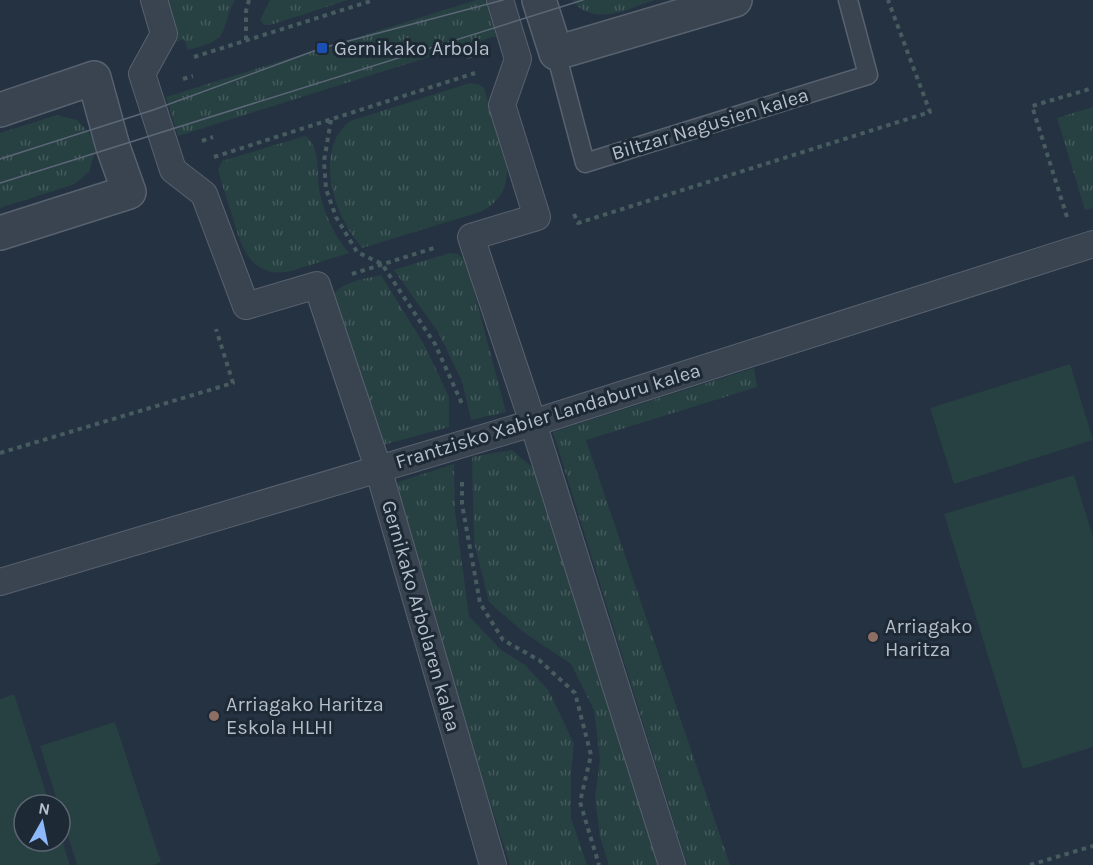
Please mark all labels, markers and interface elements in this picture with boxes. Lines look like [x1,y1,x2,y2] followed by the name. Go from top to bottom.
[334,37,490,60] place label: Gernikako Arbola
[315,41,329,55] marker: Gernikako Arbola
[609,83,811,165] street label: Biltzar Nagusien kalea
[393,359,703,473] street label: Frantzisko Xabier Landaburu kalea
[377,498,465,734] street label: Gernikako Arbolaren kalea
[885,615,972,661] place label: Arriagako Haritza
[866,630,880,644] marker: Arriagako Haritza
[226,693,384,739] place label: Arriagako Haritza Eskola HLHI
[207,709,221,723] marker: Arriagako Haritza Eskola HLHI
[12,793,72,853] north arrow
[37,798,51,819] text: N

